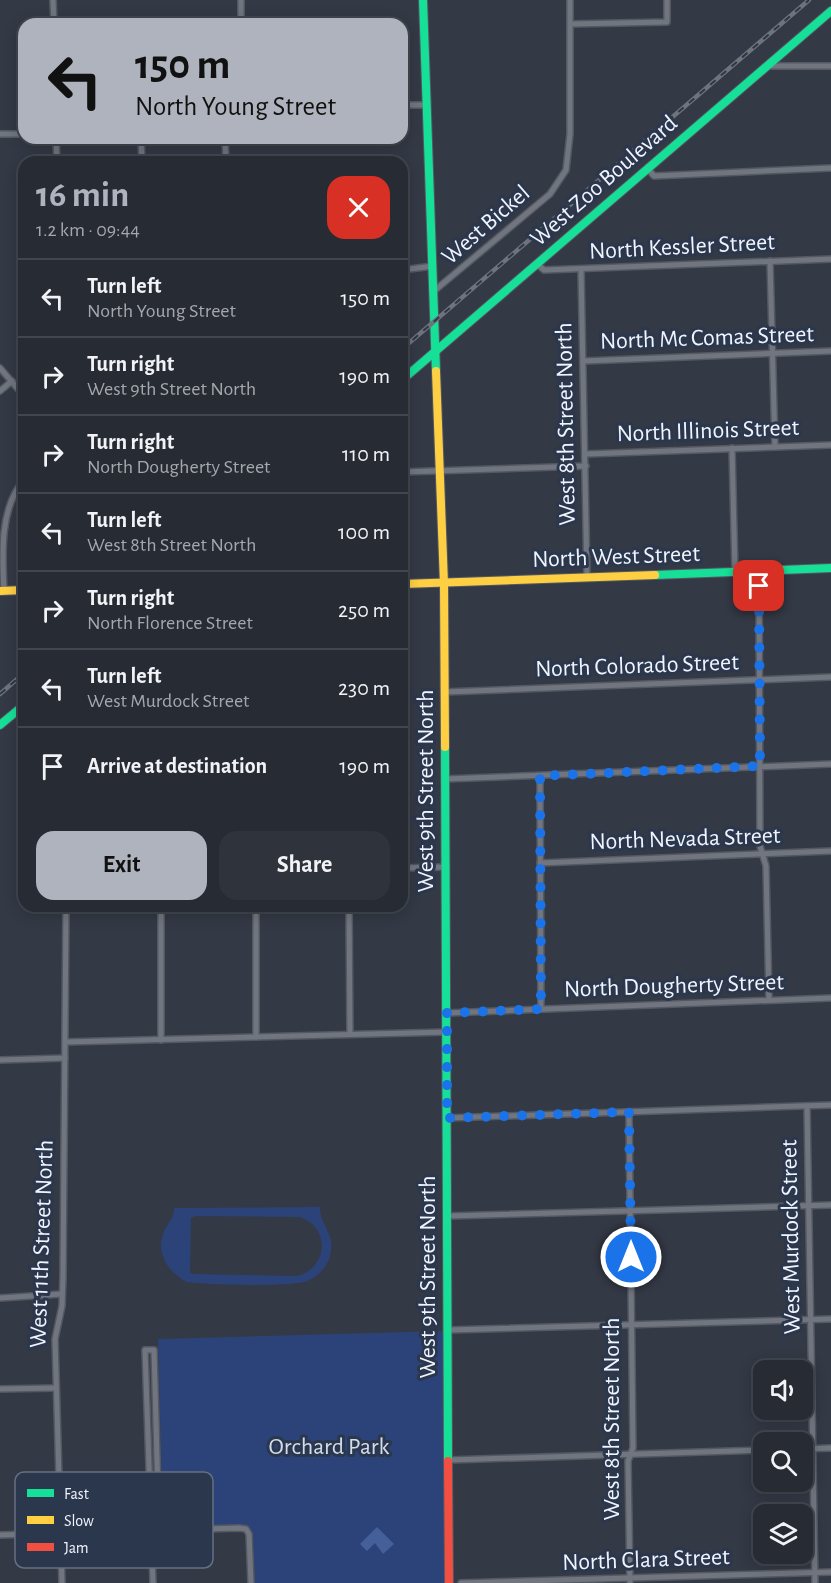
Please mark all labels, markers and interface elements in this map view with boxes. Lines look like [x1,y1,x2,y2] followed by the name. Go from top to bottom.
[36,42,114,120] icon: left
[135,44,230,86] text: 150 m
[135,93,336,120] text: North Young Street
[526,111,682,251] street label: West Zoo Boulevard
[327,176,390,239] button: close
[36,177,129,213] text: 16 min
[438,181,534,269] street label: West Bickel
[36,220,140,240] text: 1.2 km · 09:44
[589,230,776,264] street label: North Kessler Street
[87,275,161,297] text: Turn left
[36,282,69,315] icon: left
[340,287,390,309] text: 150 m
[87,301,236,321] text: North Young Street
[552,322,580,526] street label: West 8th Street North
[600,322,815,354] street label: North Mc Comas Street
[87,353,174,375] text: Turn right
[36,360,69,393] icon: right
[339,365,390,387] text: 190 m
[87,379,256,399] text: West 9th Street North
[616,416,800,446] street label: North Illinois Street
[87,431,174,453] text: Turn right
[36,438,69,471] icon: right
[342,443,390,465] text: 110 m
[87,457,270,477] text: North Dougherty Street
[87,509,161,531] text: Turn left
[36,516,69,549] icon: left
[338,521,390,543] text: 100 m
[87,535,256,555] text: West 8th Street North
[532,542,701,572] street label: North West Street
[733,560,784,611] pin
[742,569,775,602] icon: arrive
[87,587,174,609] text: Turn right
[36,594,69,627] icon: right
[338,599,390,621] text: 250 m
[87,613,253,633] text: North Florence Street
[535,650,740,682] street label: North Colorado Street
[87,665,161,687] text: Turn left
[36,672,69,705] icon: left
[338,677,390,699] text: 230 m
[414,689,438,893] street label: West 9th Street North
[87,691,249,711] text: West Murdock Street
[36,750,69,783] icon: arrive
[87,755,267,777] text: Arrive at destination
[339,755,390,777] text: 190 m
[589,824,781,854] street label: North Nevada Street
[36,831,207,900] button: Exit
[219,831,390,900] button: Share
[564,970,785,1002] street label: North Dougherty Street
[26,1139,58,1349] street label: West 11th Street North
[777,1139,805,1335] street label: West Murdock Street
[416,1175,440,1379] street label: West 9th Street North
[599,1225,663,1289] position arrow
[600,1317,624,1521] street label: West 8th Street North
[753,1360,813,1564] map controls
[753,1360,813,1420] button: sound
[753,1432,813,1492] button: search
[268,1435,390,1459] park label: Orchard Park
[15,1472,213,1568] legend
[64,1486,89,1502] text: Fast
[753,1504,813,1564] button: layers
[64,1513,94,1529] text: Slow
[64,1540,89,1556] text: Jam
[562,1545,731,1575] street label: North Clara Street

